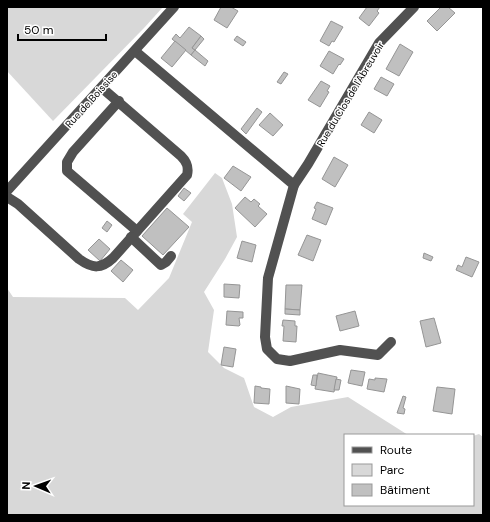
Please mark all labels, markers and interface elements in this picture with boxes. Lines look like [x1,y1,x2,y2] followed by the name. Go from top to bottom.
[18,16,106,42] scale bar
[24,22,53,38] text: 50 m
[314,39,387,149] street label: Rue du Clos de l'Abreuvoir
[62,68,121,130] street label: Rue de Boissise
[344,434,474,506] legend
[380,442,412,458] text: Route
[380,462,404,478] text: Parc
[16,466,56,506] north arrow
[19,481,33,490] text: N
[380,482,431,498] text: Bâtiment

